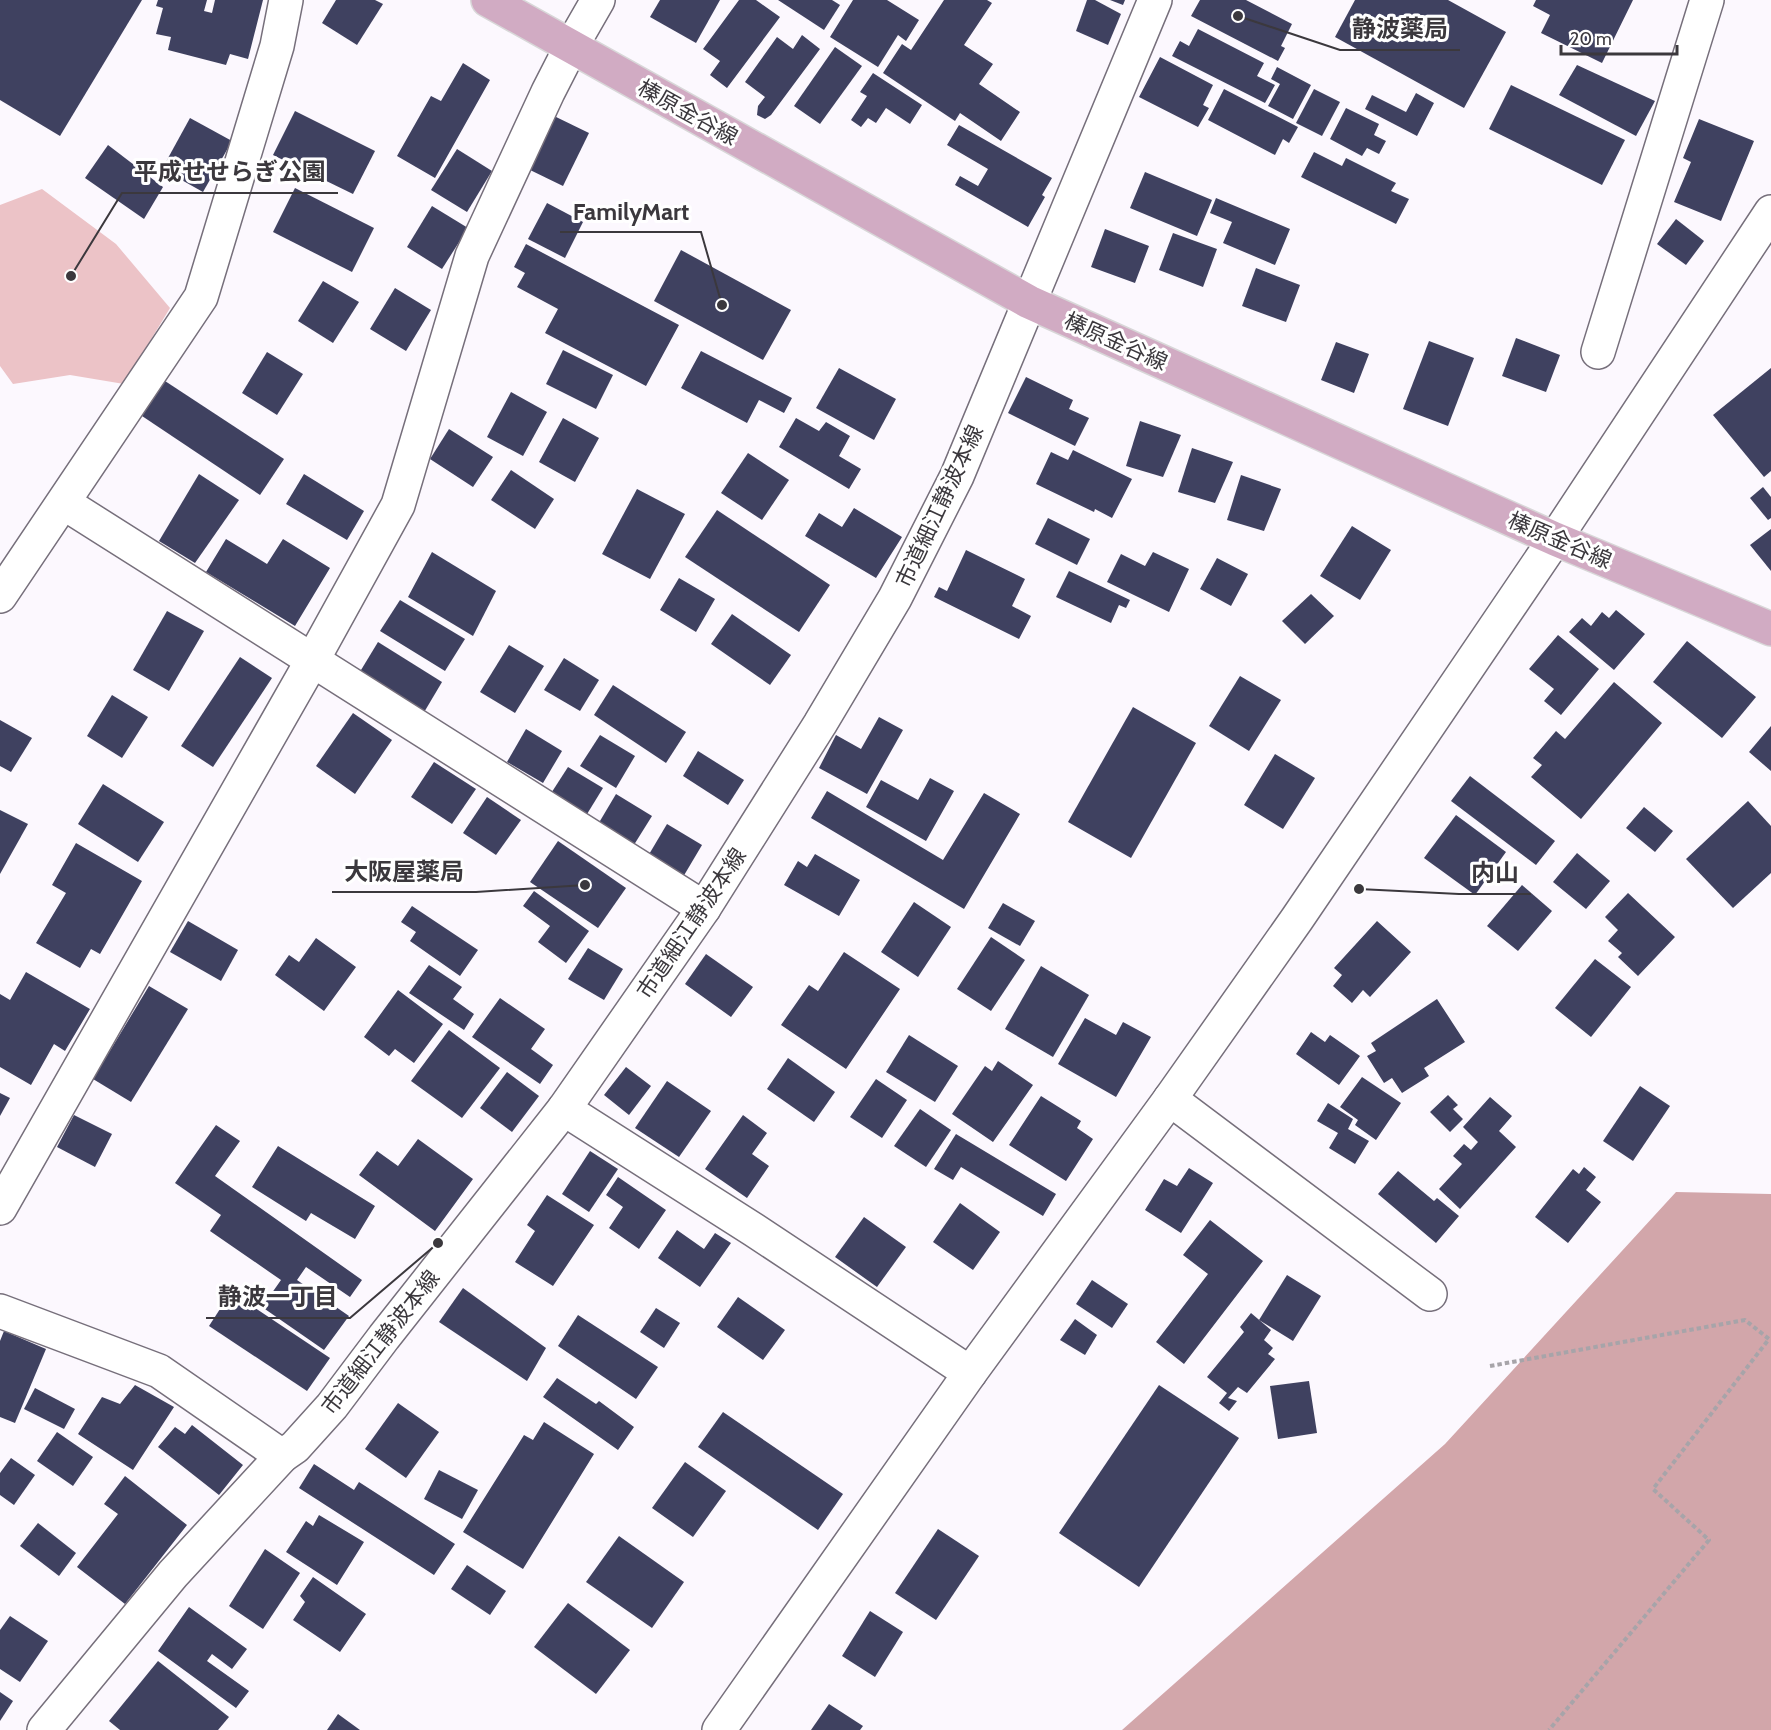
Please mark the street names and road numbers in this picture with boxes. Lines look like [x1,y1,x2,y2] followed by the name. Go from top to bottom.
[633,74,742,151] street label: 榛原金谷線
[1060,307,1172,376] street label: 榛原金谷線
[890,421,989,592] street label: 市道細江静波本線
[1504,507,1616,574] street label: 榛原金谷線
[631,843,752,1004] street label: 市道細江静波本線
[316,1265,445,1420] street label: 市道細江静波本線

